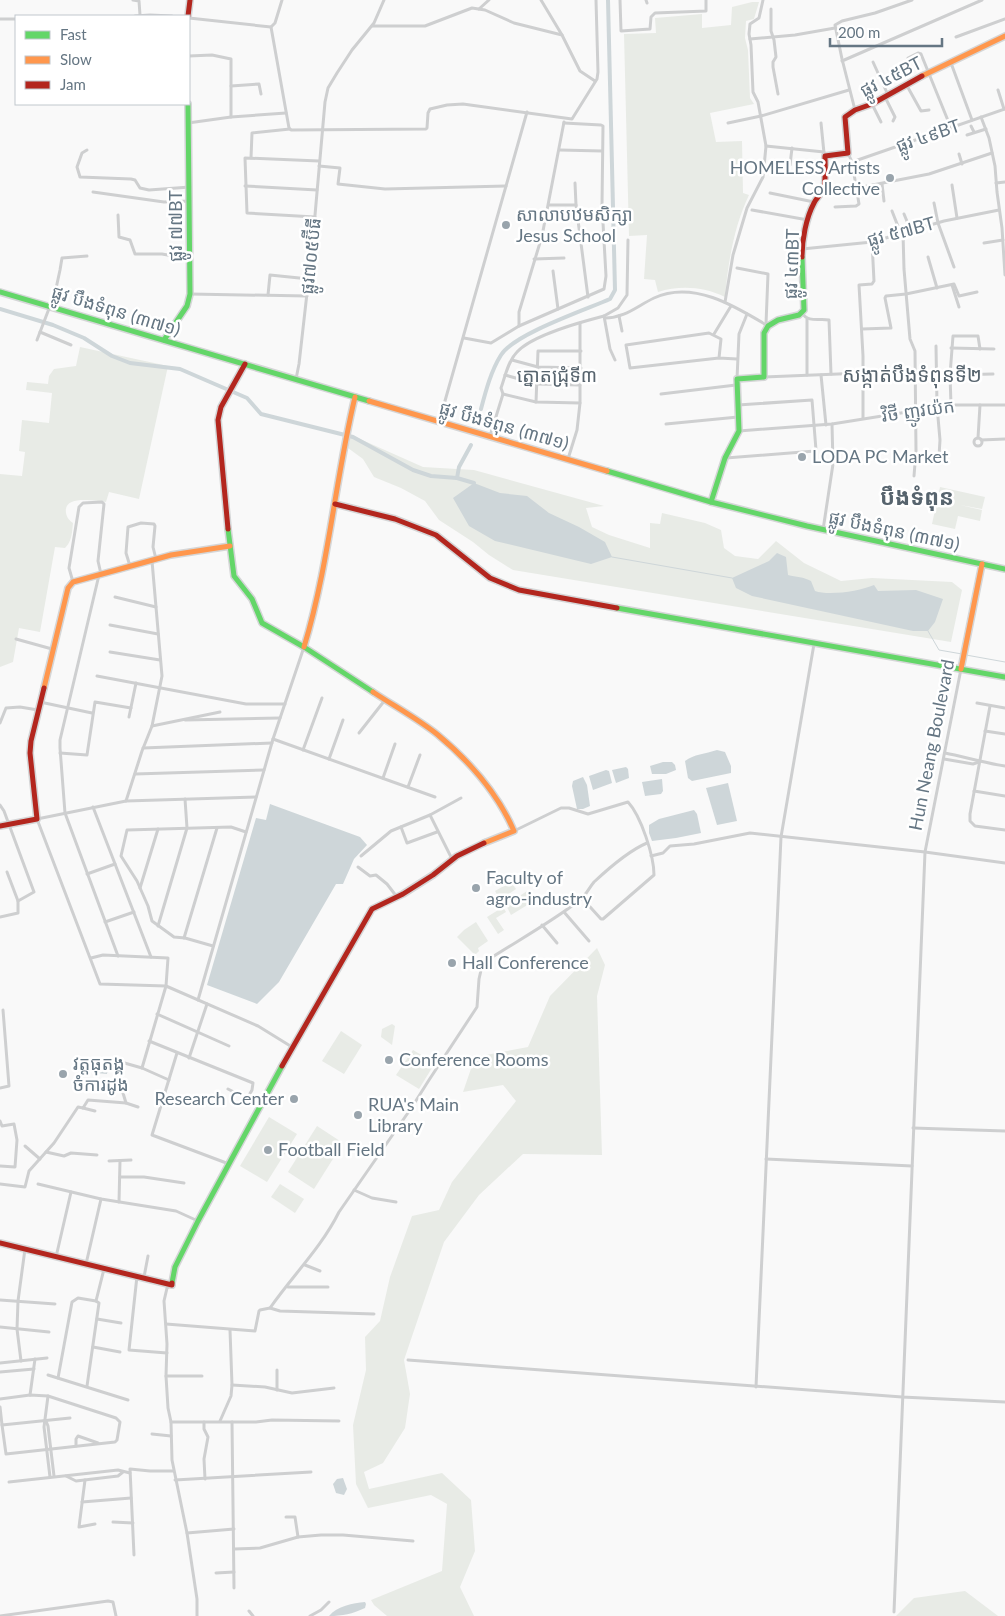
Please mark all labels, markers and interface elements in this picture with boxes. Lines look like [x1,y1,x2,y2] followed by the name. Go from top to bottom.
[15,15,190,105] legend
[830,15,942,47] scale bar
[838,23,880,41] text: 200 m
[60,25,87,43] text: Fast
[60,50,92,68] text: Slow
[856,51,928,107] street label: ផ្លូវ ៤៥BT
[60,75,86,93] text: Jam
[893,114,965,162] street label: ផ្លូវ ៤៩BT
[730,156,880,199] place label: HOMELESS Artists Collective
[884,172,896,184] marker: HOMELESS Artists Collective
[164,190,192,262] street label: ផ្លូវ ៧៧BT
[516,203,633,246] place label: សាលាបឋមសិក្សា Jesus School
[864,211,939,257] street label: ផ្លូវ ៥៧BT
[294,216,331,296] street label: ផ្លូវ៧០៥ប៊ីធី
[500,219,512,231] marker: សាលាបឋមសិក្សា Jesus School
[779,228,810,300] street label: ផ្លូវ ៤៣BT
[47,280,183,346] street label: ផ្លូវ បឹងទំពុន (៣៧១)
[842,362,982,389] district label: សង្កាត់បឹងទំពុនទី២
[517,363,597,387] district label: ត្នោតជ្រុំទី៣
[879,394,957,432] street label: វិថី ញូវយ៉ក
[435,396,572,460] street label: ផ្លូវ បឹងទំពុន (៣៧១)
[812,445,949,467] place label: LODA PC Market
[796,451,808,463] marker: LODA PC Market
[880,483,954,511] district label: បឹងទំពុន
[825,505,962,561] street label: ផ្លូវ បឹងទំពុន (៣៧១)
[904,657,958,832] street label: Hun Neang Boulevard
[486,866,593,909] place label: Faculty of agro-industry
[470,882,482,894] marker: Faculty of agro-industry
[462,951,589,973] place label: Hall Conference
[446,957,458,969] marker: Hall Conference
[399,1048,549,1070] place label: Conference Rooms
[73,1052,129,1096] place label: វត្តធុតង្គ ចំការដូង
[383,1054,395,1066] marker: Conference Rooms
[57,1068,69,1080] marker: វត្តធុតង្គ ចំការដូង
[154,1087,284,1109] place label: Research Center
[288,1093,300,1105] marker: Research Center
[368,1093,459,1136] place label: RUA's Main Library
[352,1109,364,1121] marker: RUA's Main Library
[278,1138,385,1160] place label: Football Field
[262,1144,274,1156] marker: Football Field

